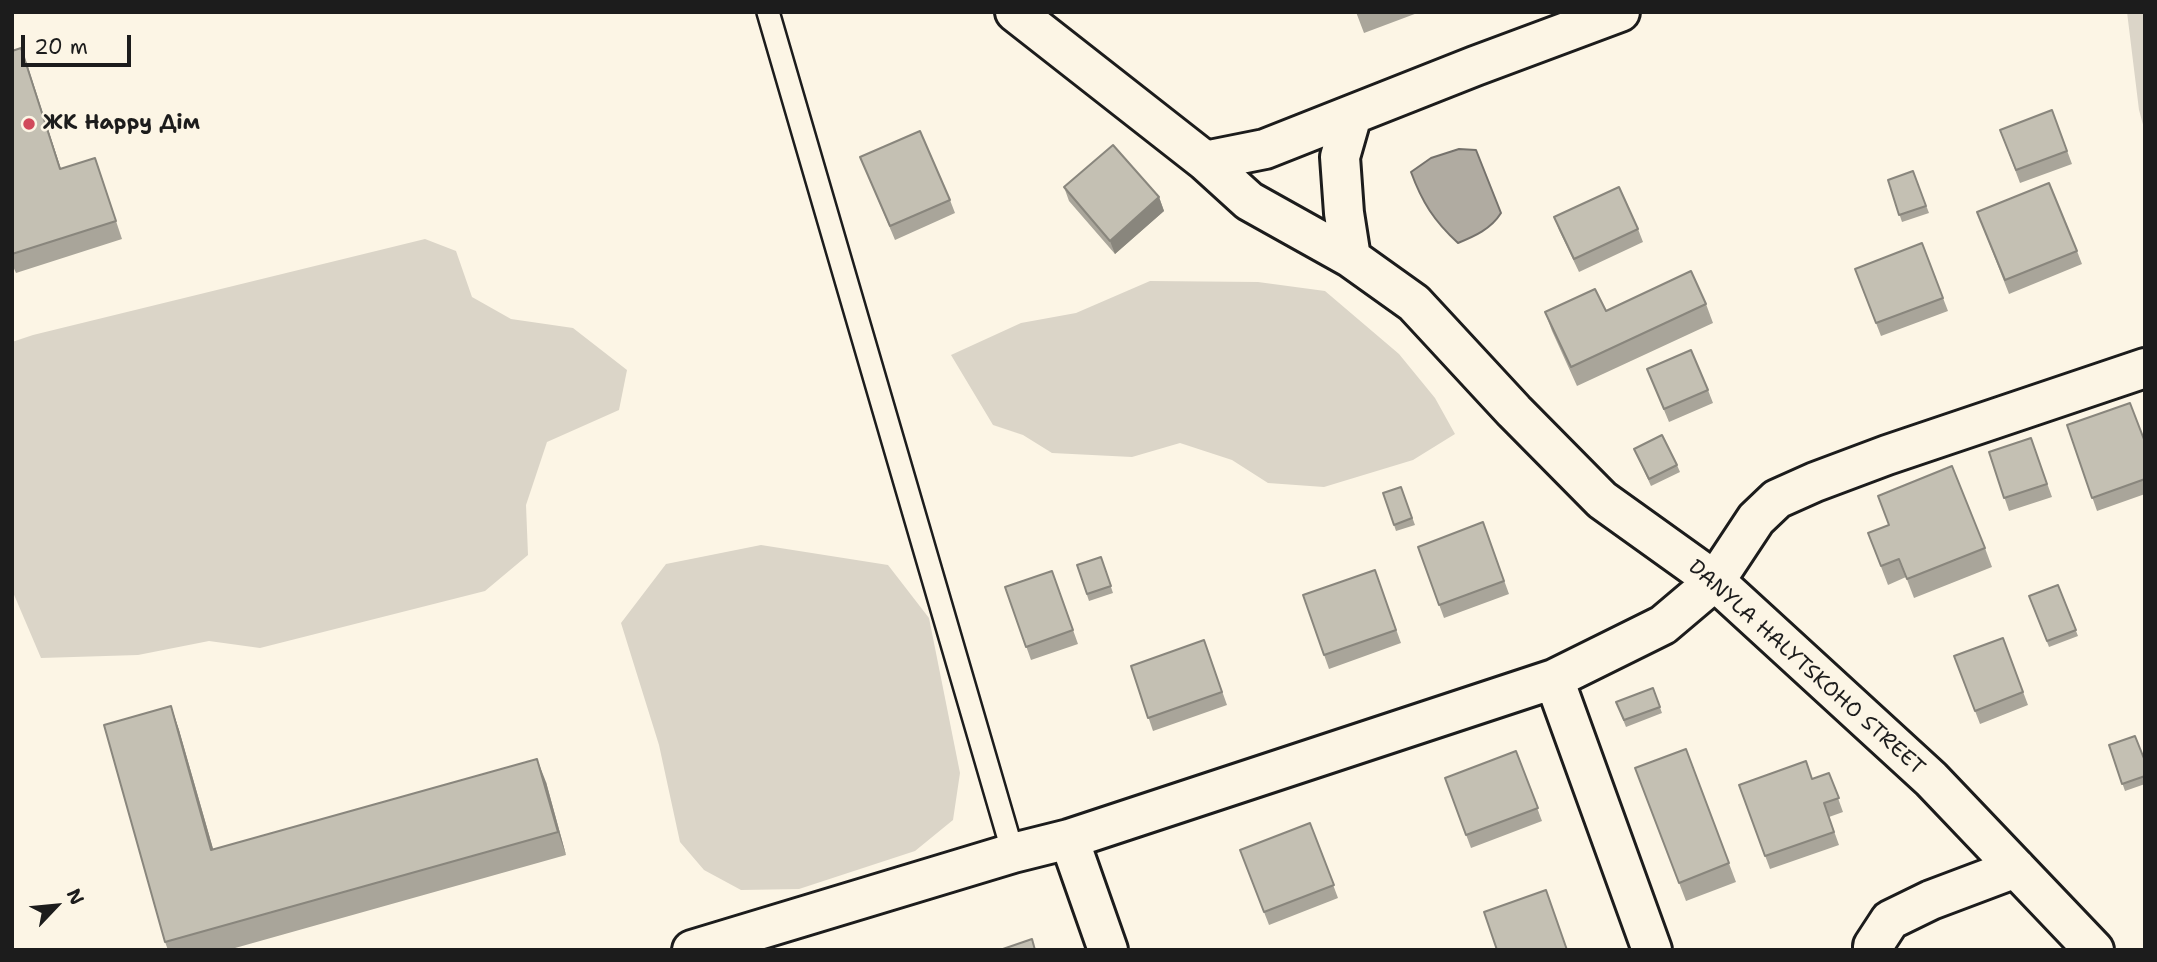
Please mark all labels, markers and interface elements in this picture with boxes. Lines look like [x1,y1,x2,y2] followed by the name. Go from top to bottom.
[24,21,135,65] scale bar
[34,33,88,61] text: 20 m
[43,111,200,137] place label: ЖК Happy Дім
[21,116,37,132] marker: ЖК Happy Дім
[1683,555,1929,781] street label: DANYLA HALYTSKOHO STREET
[21,871,91,941] north arrow
[61,884,90,909] text: N

